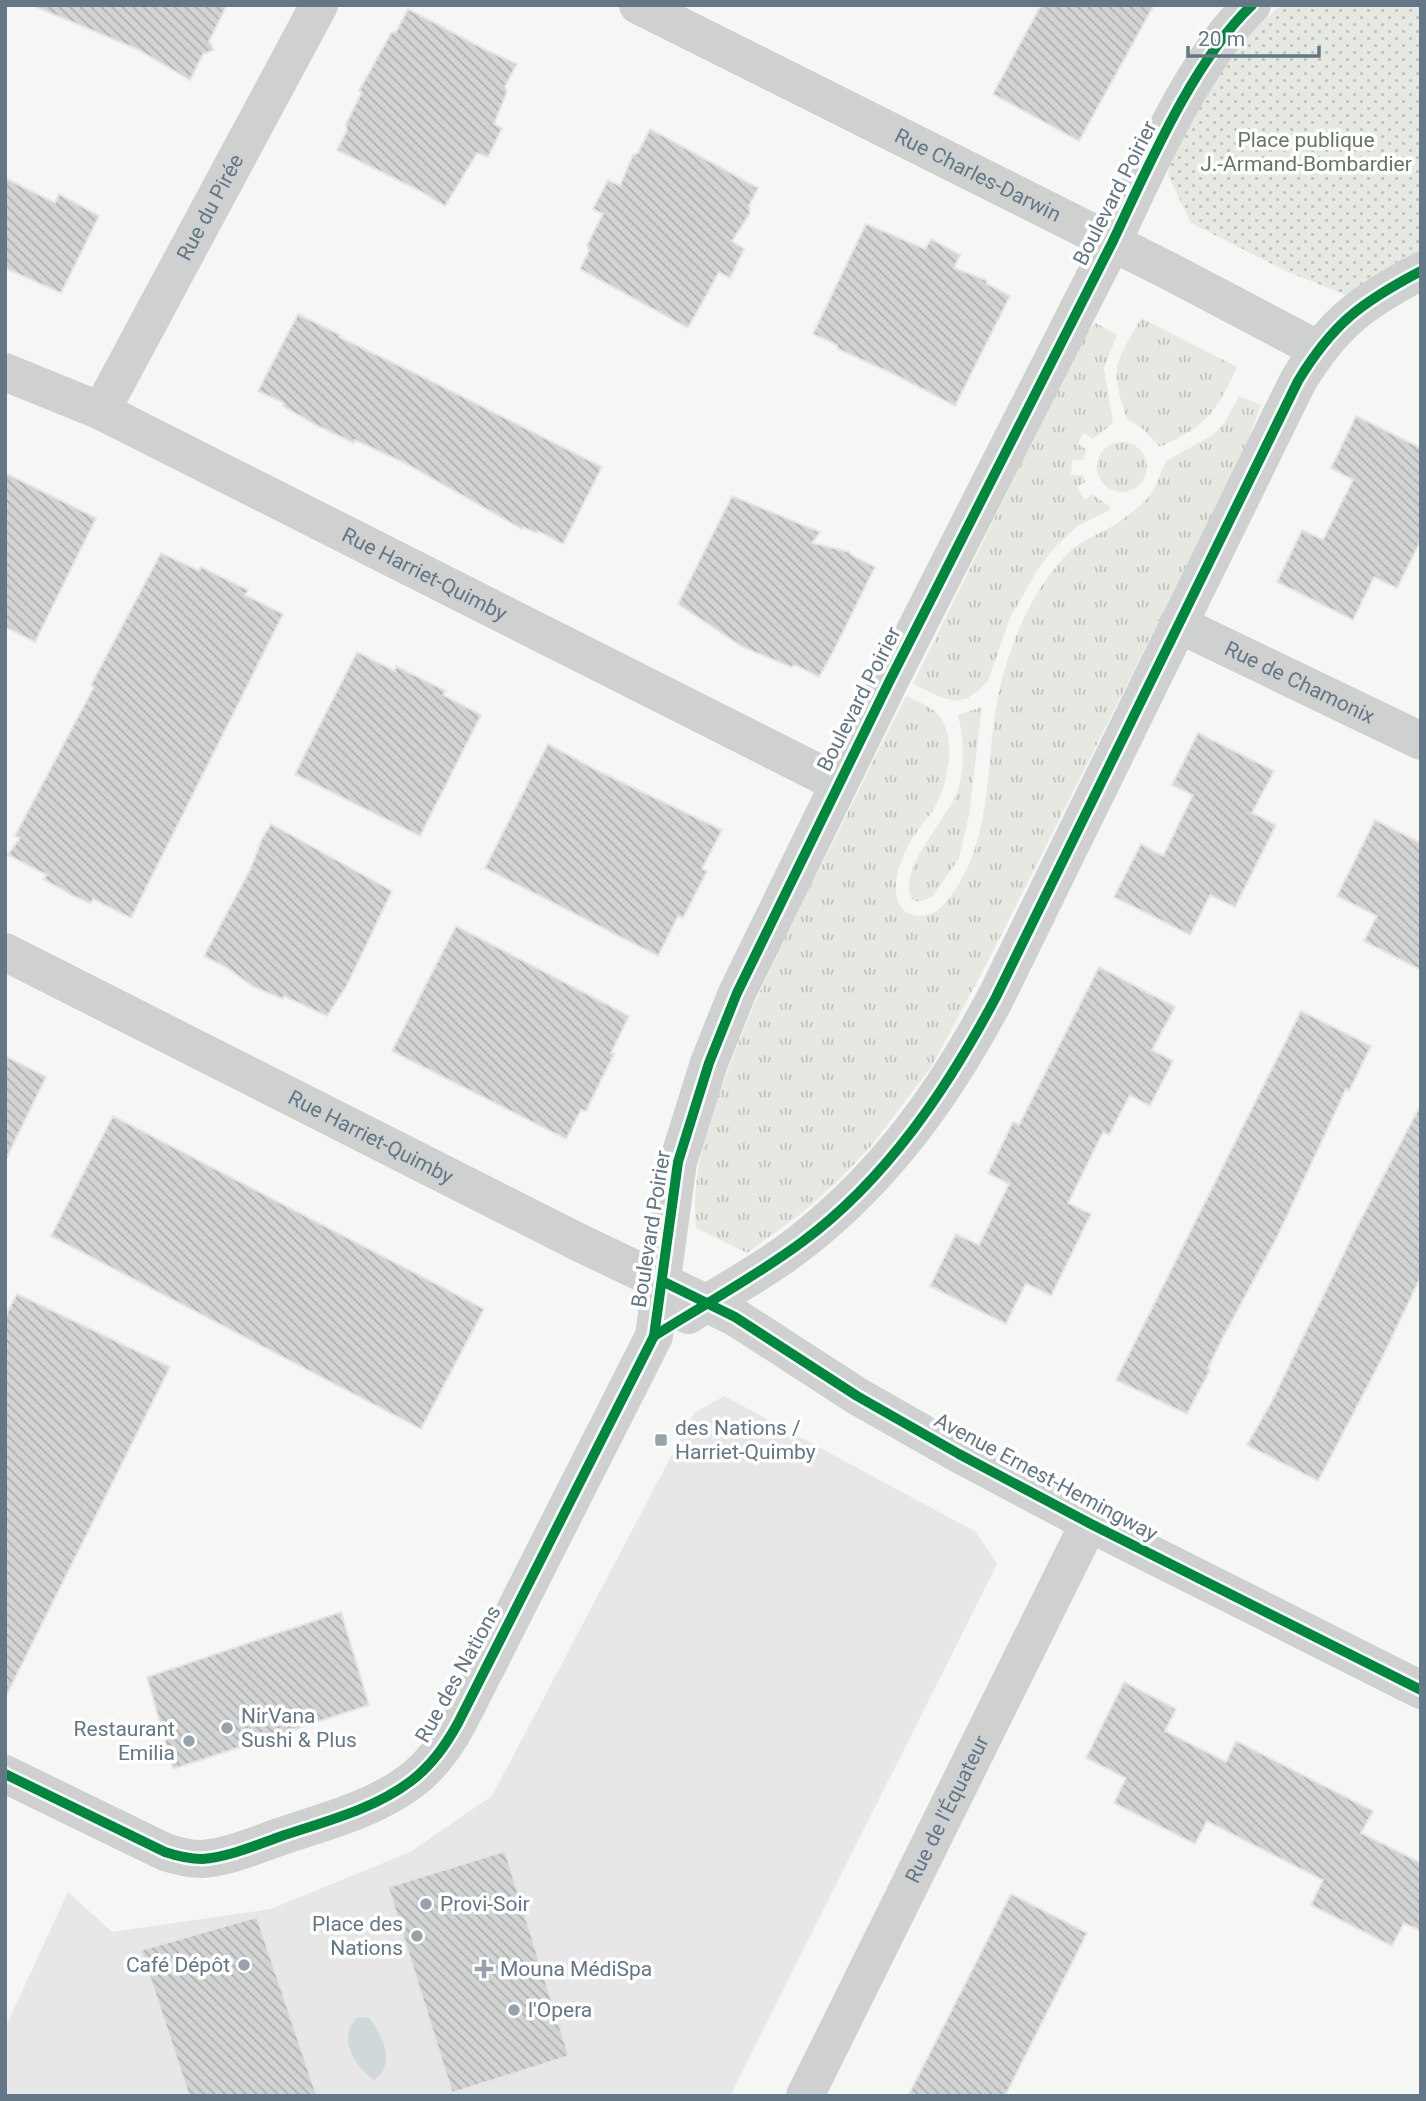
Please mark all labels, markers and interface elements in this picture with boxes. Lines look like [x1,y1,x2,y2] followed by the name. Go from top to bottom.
[1188,14,1319,58] scale bar
[1198,27,1245,51] text: 20 m
[1068,117,1162,269] street label: Boulevard Poirier
[891,124,1065,227] street label: Rue Charles-Darwin
[1200,128,1412,176] park label: Place publique J.-Armand-Bombardier
[172,150,249,265] street label: Rue du Pirée
[338,523,511,626] street label: Rue Harriet-Quimby
[812,623,906,775] street label: Boulevard Poirier
[1221,636,1378,729] street label: Rue de Chamonix
[284,1085,457,1189] street label: Rue Harriet-Quimby
[627,1149,675,1309] street label: Boulevard Poirier
[930,1408,1162,1546] street label: Avenue Ernest-Hemingway
[675,1416,816,1464] place label: des Nations / Harriet-Quimby
[653,1432,669,1448] marker: des Nations / Harriet-Quimby
[410,1601,506,1747] street label: Rue des Nations
[241,1704,357,1752] place label: NirVana Sushi & Plus
[74,1717,175,1765] place label: Restaurant Emilia
[219,1720,235,1736] marker: NirVana Sushi & Plus
[901,1732,994,1887] street label: Rue de l'Équateur
[181,1733,197,1749] marker: Restaurant Emilia
[440,1892,530,1916] place label: Provi-Soir
[418,1896,434,1912] marker: Provi-Soir
[312,1912,403,1960] place label: Place des Nations
[409,1928,425,1944] marker: Place des Nations
[126,1953,230,1977] place label: Café Dépôt
[236,1957,252,1973] marker: Café Dépôt
[500,1957,652,1981] place label: Mouna MédiSpa
[474,1959,494,1979] marker: Mouna MédiSpa
[528,1998,592,2022] place label: l'Opera
[506,2002,522,2018] marker: l'Opera

